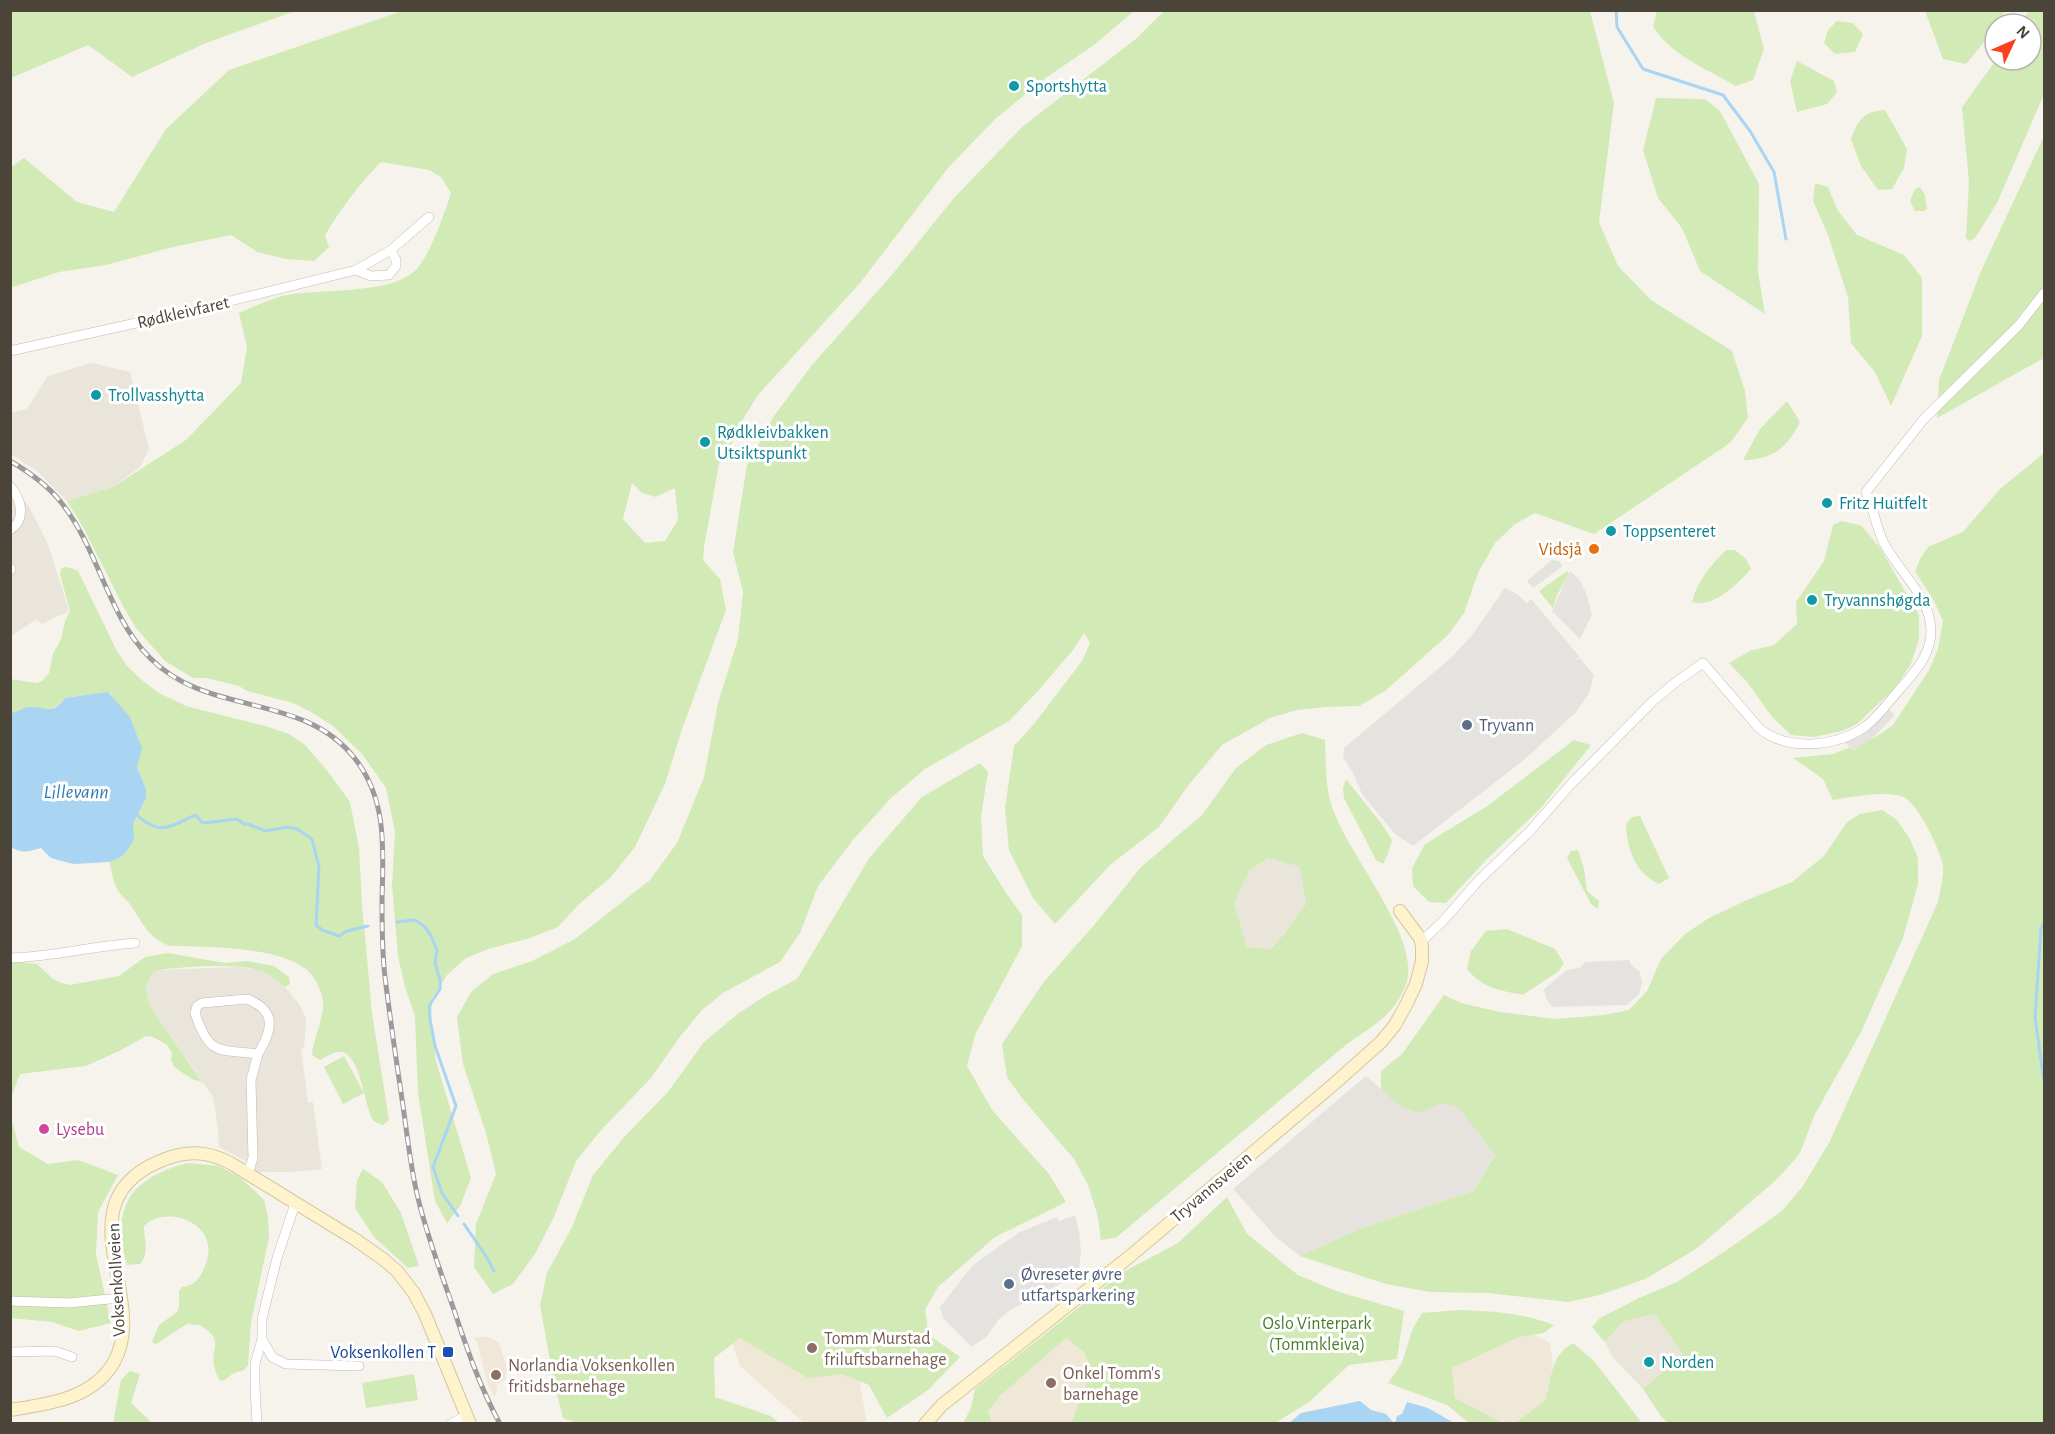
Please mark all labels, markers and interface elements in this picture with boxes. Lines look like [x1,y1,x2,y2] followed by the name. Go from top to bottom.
[1983,12,2043,72] north arrow
[2013,23,2033,42] text: N
[1026,78,1107,96] place label: Sportshytta
[1007,79,1021,93] marker: Sportshytta
[136,294,231,332] street label: Rødkleivfaret
[108,387,205,405] place label: Trollvasshytta
[89,388,103,402] marker: Trollvasshytta
[717,424,829,463] place label: Rødkleivbakken Utsiktspunkt
[698,435,712,449] marker: Rødkleivbakken Utsiktspunkt
[1839,495,1928,513] place label: Fritz Huitfelt
[1820,496,1834,510] marker: Fritz Huitfelt
[1623,523,1716,541] place label: Toppsenteret
[1604,524,1618,538] marker: Toppsenteret
[1538,541,1582,559] place label: Vidsjå
[1587,542,1601,556] marker: Vidsjå
[1824,592,1931,610] place label: Tryvannshøgda
[1805,593,1819,607] marker: Tryvannshøgda
[1479,717,1534,735] place label: Tryvann
[1460,718,1474,732] marker: Tryvann
[43,782,109,802] water label: Lillevann
[56,1121,104,1139] place label: Lysebu
[37,1122,51,1136] marker: Lysebu
[1168,1149,1256,1227] street label: Tryvannsveien
[105,1223,129,1337] street label: Voksenkollveien
[1021,1266,1135,1305] place label: Øvreseter øvre utfartsparkering
[1002,1277,1016,1291] marker: Øvreseter øvre utfartsparkering
[1262,1315,1372,1354] park label: Oslo Vinterpark (Tommkleiva)
[824,1330,947,1369] place label: Tomm Murstad friluftsbarnehage
[805,1341,819,1355] marker: Tomm Murstad friluftsbarnehage
[330,1344,436,1362] place label: Voksenkollen T
[441,1345,455,1359] marker: Voksenkollen T
[1661,1354,1714,1372] place label: Norden
[1642,1355,1656,1369] marker: Norden
[508,1357,675,1396] place label: Norlandia Voksenkollen fritidsbarnehage
[1063,1365,1161,1404] place label: Onkel Tomm's barnehage
[489,1368,503,1382] marker: Norlandia Voksenkollen fritidsbarnehage
[1044,1376,1058,1390] marker: Onkel Tomm's barnehage

